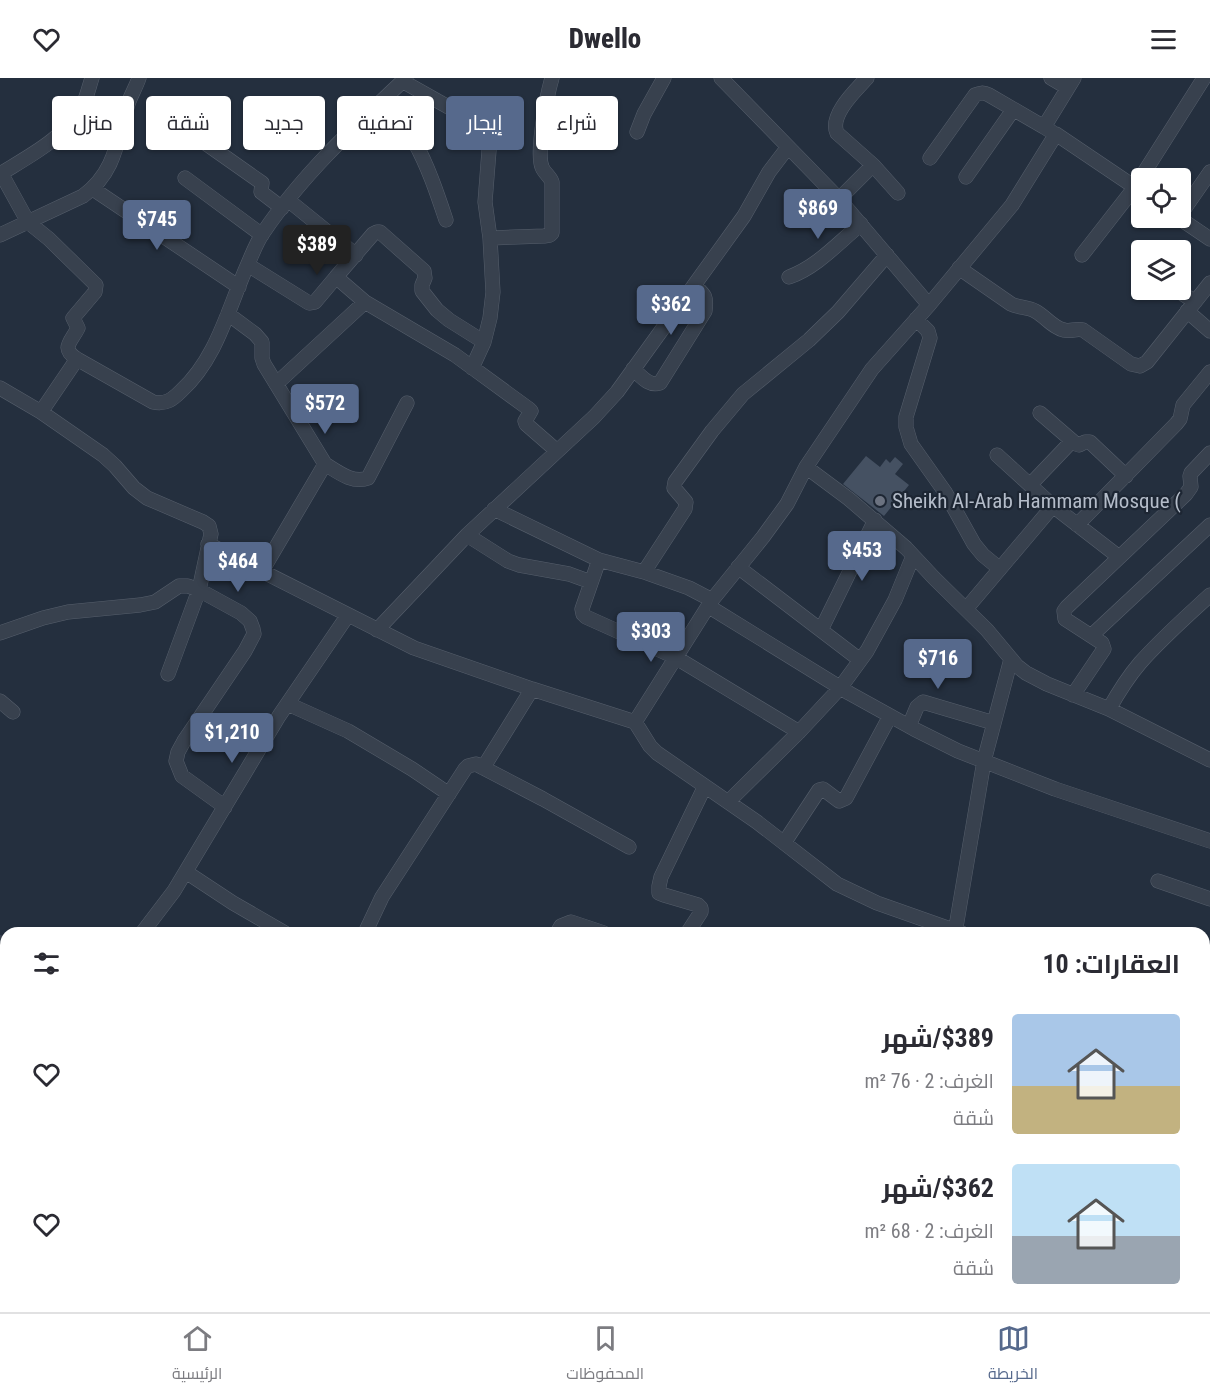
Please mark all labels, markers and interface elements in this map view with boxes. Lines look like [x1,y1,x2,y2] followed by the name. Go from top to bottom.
[30,23,63,56] icon: heart
[569,23,641,55] text: Dwello
[1147,23,1180,56] icon: menu
[52,96,134,150] chip: منزل
[146,96,231,150] chip: شقة
[243,96,325,150] chip: جديد
[337,96,434,150] chip: تصفية
[446,96,524,150] chip: إيجار
[536,96,618,150] chip: شراء
[1131,168,1191,300] map controls
[1131,168,1191,228] button: locate
[782,189,854,240] pin: $869
[798,196,838,220] text: $869
[121,200,193,251] pin: $745
[137,207,177,231] text: $745
[281,225,353,276] pin: $389
[297,232,337,256] text: $389
[1131,240,1191,300] button: layers
[635,285,707,336] pin: $362
[651,292,691,316] text: $362
[289,384,361,435] pin: $572
[305,391,345,415] text: $572
[892,489,1181,513] place label: Sheikh Al-Arab Hammam Mosque (
[873,494,887,508] marker: Sheikh Al-Arab Hammam Mosque (
[826,531,898,582] pin: $453
[842,538,882,562] text: $453
[202,542,274,593] pin: $464
[218,549,258,573] text: $464
[615,612,687,663] pin: $303
[631,619,671,643] text: $303
[902,639,974,690] pin: $716
[918,646,958,670] text: $716
[183,713,281,764] pin: $1,210
[204,720,260,744] text: $1,210
[30,947,63,980] icon: filters
[1042,949,1180,979] text: العقارات: 10
[882,1023,994,1053] text: $389/شهر
[1060,1038,1132,1110] icon: home
[30,1058,63,1091] icon: heart
[865,1069,994,1093] text: الغرف: 2 · 76 m²
[953,1106,994,1130] text: شقة
[882,1173,994,1203] text: $362/شهر
[1060,1188,1132,1260] icon: home
[30,1208,63,1241] icon: heart
[865,1219,994,1243] text: الغرف: 2 · 68 m²
[953,1256,994,1280] text: شقة
[172,1322,222,1388] tab: الرئيسية
[566,1322,644,1388] tab: المحفوظات
[988,1322,1038,1388] tab: الخريطة

